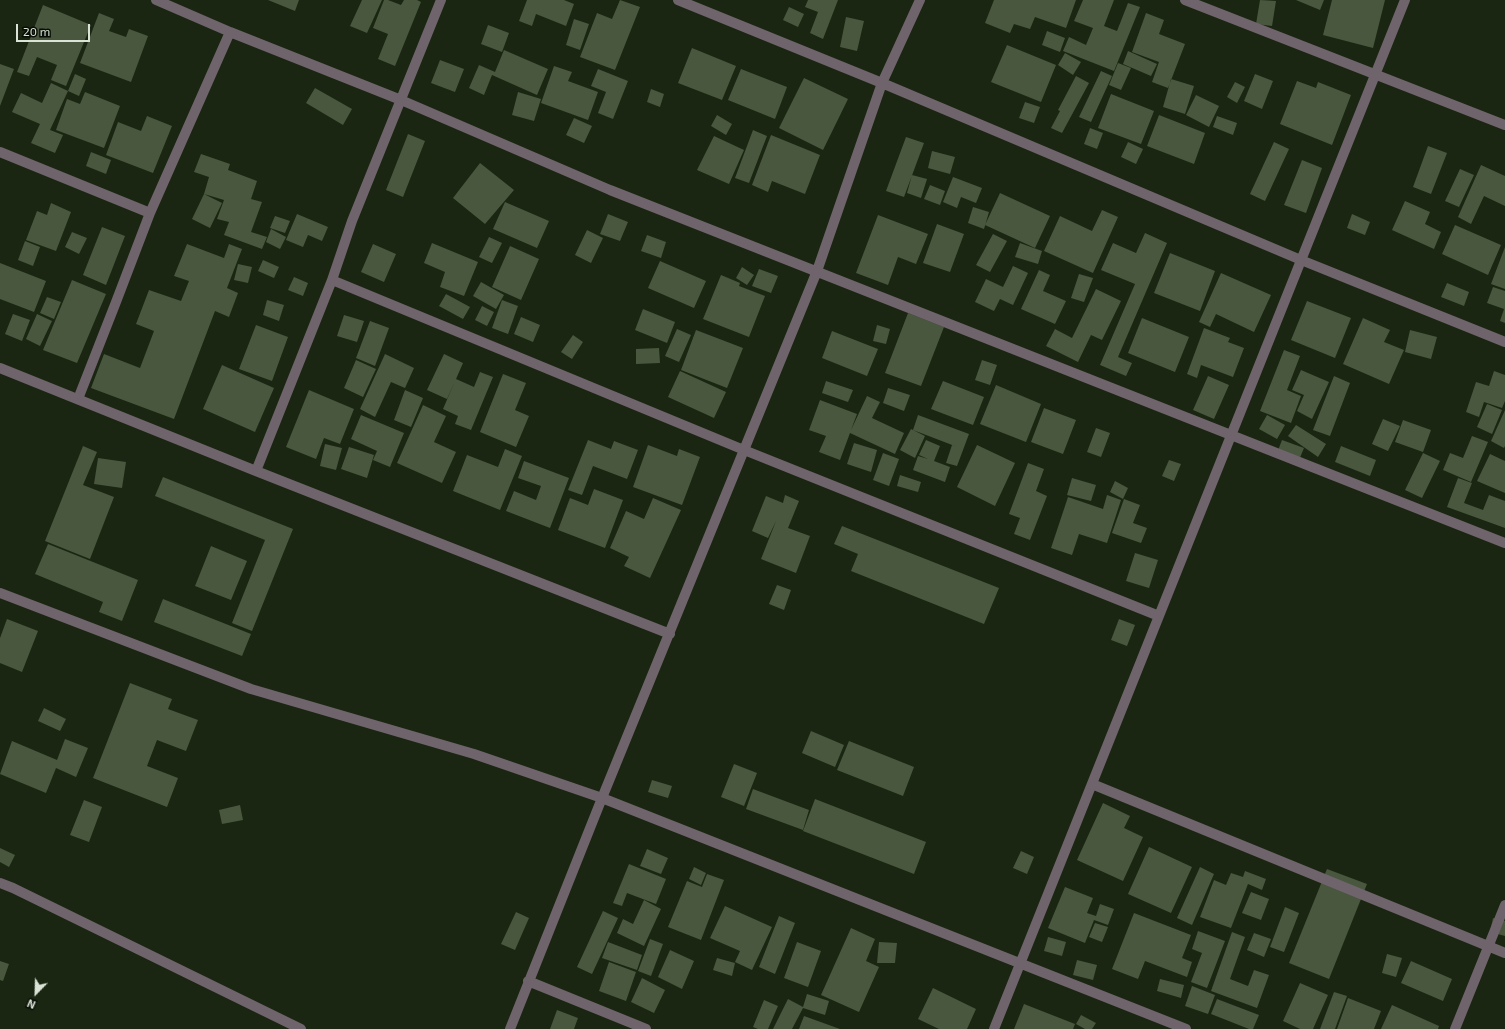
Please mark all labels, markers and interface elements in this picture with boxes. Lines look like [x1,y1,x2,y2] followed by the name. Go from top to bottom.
[18,16,92,42] scale bar
[23,24,50,38] text: 20 m
[16,973,56,1013] north arrow
[25,997,37,1012] text: N

